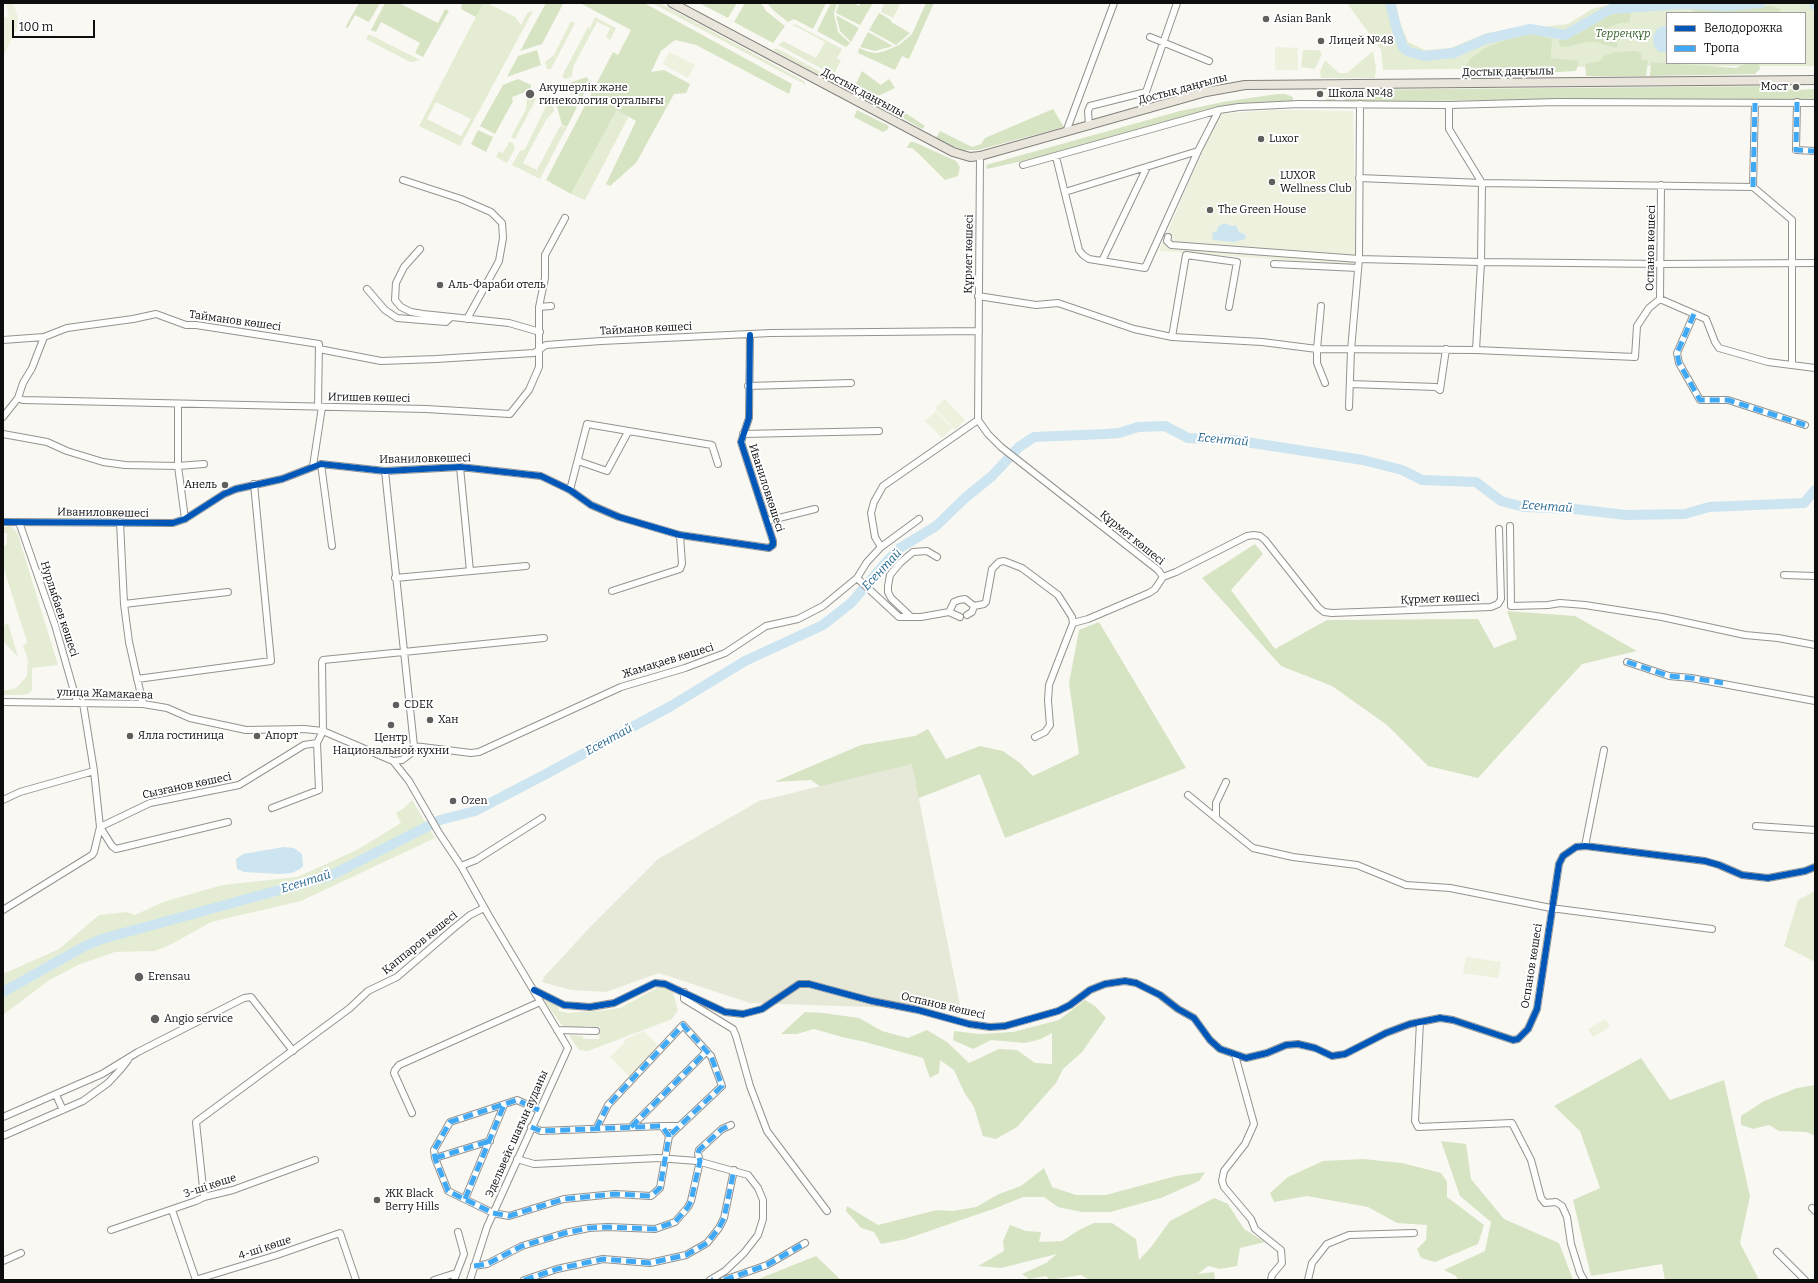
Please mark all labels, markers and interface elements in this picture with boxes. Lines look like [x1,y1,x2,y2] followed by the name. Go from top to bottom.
[14,12,97,38] scale bar
[1274,12,1331,26] place label: Asian Bank
[1666,12,1806,64] legend
[1261,14,1271,24] marker: Asian Bank
[19,20,53,34] text: 100 m
[1704,21,1783,35] text: Велодорожка
[1596,27,1650,41] park label: Терреңқұр
[1329,34,1394,48] place label: Лицей №48
[1316,36,1326,46] marker: Лицей №48
[1704,41,1739,55] text: Тропа
[1462,65,1554,79] street label: Достық даңғылы
[819,66,907,120] street label: Достық даңғылы
[1137,71,1229,107] street label: Достық даңғылы
[1761,80,1788,94] place label: Мост
[539,81,664,107] place label: Акушерлік және гинекология орталығы
[1791,82,1801,92] marker: Мост
[1328,87,1393,101] place label: Школа №48
[524,88,536,100] marker: Акушерлік және гинекология орталығы
[1315,89,1325,99] marker: Школа №48
[1269,132,1299,146] place label: Luxor
[1256,134,1266,144] marker: Luxor
[1280,169,1352,195] place label: LUXOR Wellness Club
[1267,177,1277,187] marker: LUXOR Wellness Club
[1218,203,1306,217] place label: The Green House
[1205,205,1215,215] marker: The Green House
[1644,205,1658,291] street label: Оспанов көшесі
[962,214,976,294] street label: Құрмет көшесі
[448,278,546,292] place label: Аль-Фараби отель
[435,280,445,290] marker: Аль-Фараби отель
[188,308,282,334] street label: Тайманов көшесі
[599,320,693,338] street label: Тайманов көшесі
[328,391,410,405] street label: Игишев көшесі
[1197,431,1249,449] water label: Есентай
[746,442,786,534] street label: Иваниловкөшесі
[379,452,471,466] street label: Иваниловкөшесі
[184,478,217,492] place label: Анель
[220,480,230,490] marker: Анель
[1521,498,1573,516] water label: Есентай
[57,506,149,520] street label: Иваниловкөшесі
[1097,508,1167,568] street label: Құрмет көшесі
[859,546,905,594] water label: Есентай
[37,559,81,659] street label: Нурлыбаев көшесі
[1400,591,1480,607] street label: Құрмет көшесі
[620,641,716,681] street label: Жамақаев көшесі
[57,686,153,702] street label: улица Жамакаева
[404,698,434,712] place label: CDEK
[391,700,401,710] marker: CDEK
[438,713,458,727] place label: Хан
[425,715,435,725] marker: Хан
[386,720,396,730] marker: Центр Национальной кухни
[583,721,635,759] water label: Есентай
[138,729,224,743] place label: Ялла гостиница
[265,729,298,743] place label: Апорт
[125,731,135,741] marker: Ялла гостиница
[252,731,262,741] marker: Апорт
[333,731,449,757] place label: Центр Национальной кухни
[141,770,233,802] street label: Сызғанов көшесі
[461,794,487,808] place label: Ozen
[448,796,458,806] marker: Ozen
[279,868,333,896] water label: Есентай
[380,909,460,977] street label: Қаппаров көшесі
[1519,923,1545,1009] street label: Оспанов көшесі
[148,970,190,984] place label: Erensau
[133,971,145,983] marker: Erensau
[900,990,986,1022] street label: Оспанов көшесі
[164,1012,233,1026] place label: Angio service
[149,1013,161,1025] marker: Angio service
[483,1068,551,1200] street label: Эдельвейс шағын ауданы
[182,1171,238,1201] street label: 3-ші көше
[385,1187,439,1213] place label: ЖК Black Berry Hills
[372,1195,382,1205] marker: ЖК Black Berry Hills
[237,1233,293,1263] street label: 4-ші көше

